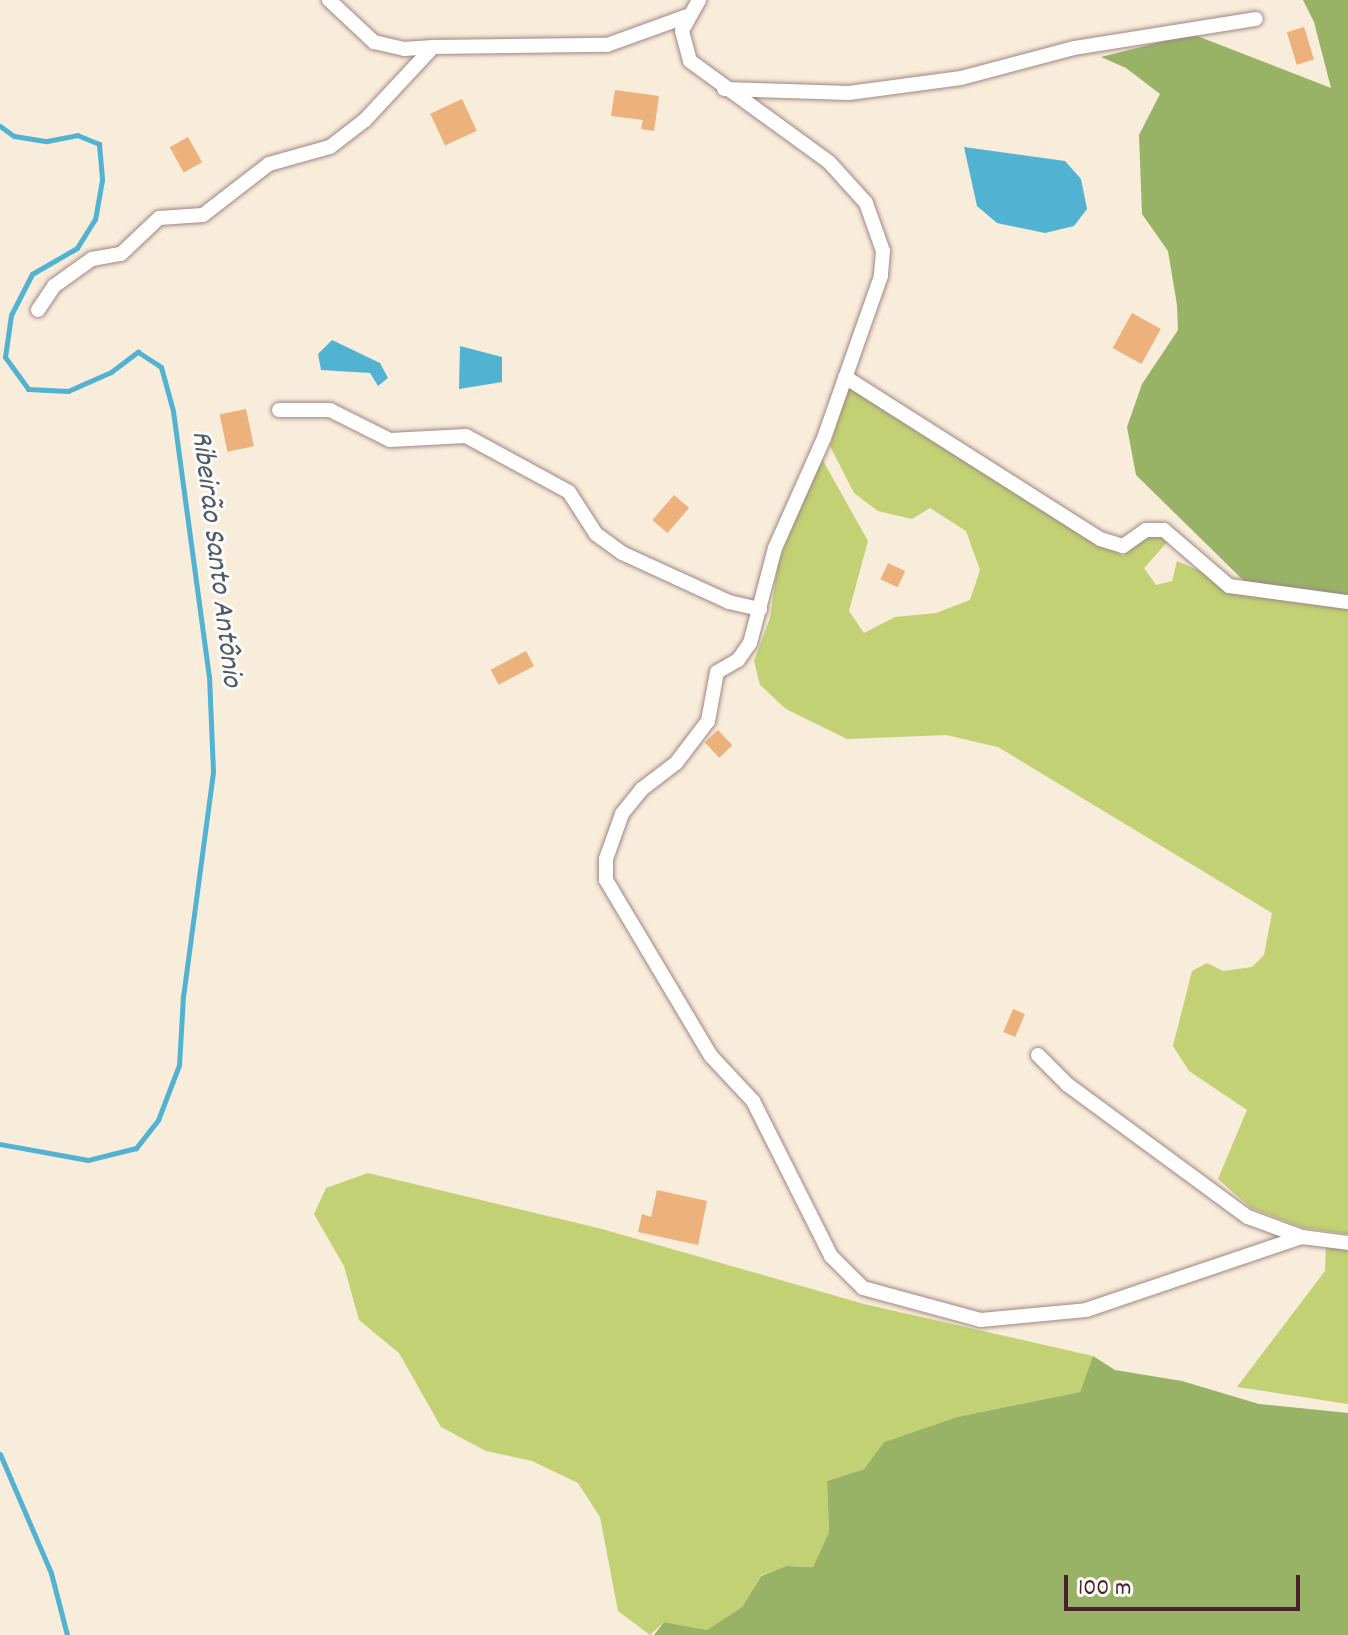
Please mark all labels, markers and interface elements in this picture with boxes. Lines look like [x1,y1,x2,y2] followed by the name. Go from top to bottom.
[180,429,248,689] water label: Ribeirão Santo Antônio
[1068,1559,1304,1609] scale bar
[1078,1572,1131,1606] text: 100 m

